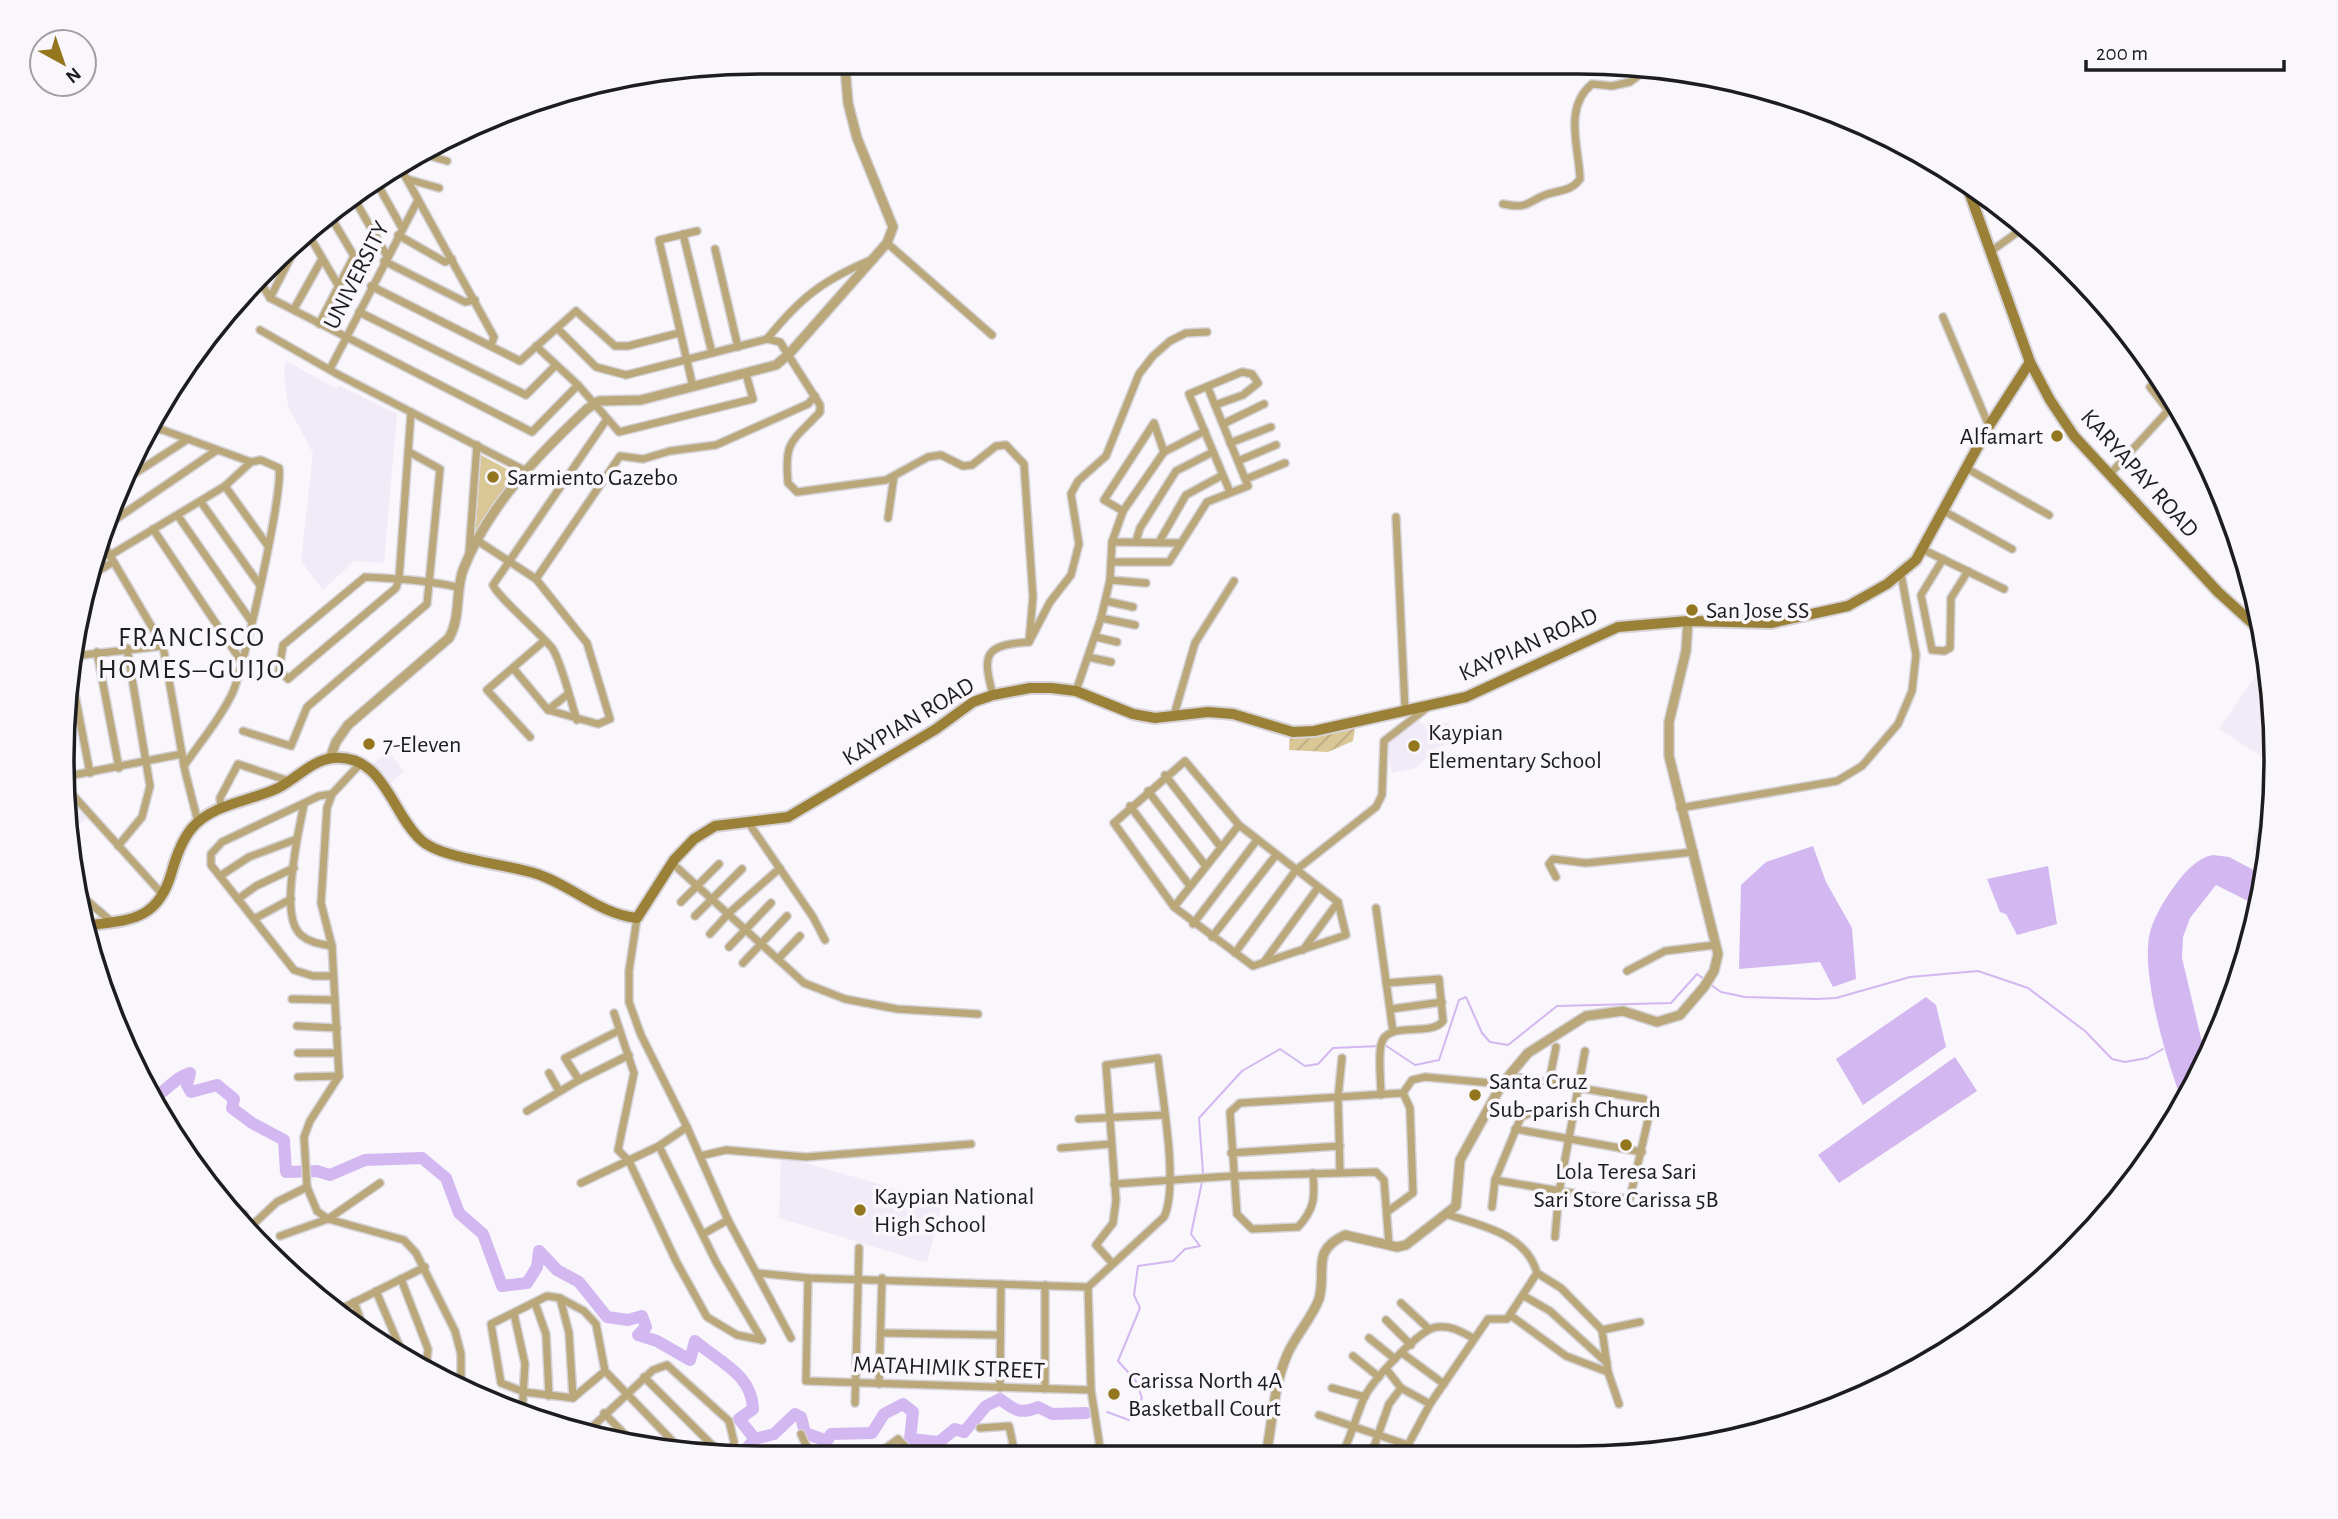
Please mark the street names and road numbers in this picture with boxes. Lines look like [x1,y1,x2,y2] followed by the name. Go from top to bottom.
[319,217,394,333] street label: UNIVERSITY
[2076,405,2203,542] street label: KARYAPAY ROAD
[1455,604,1601,686] street label: KAYPIAN ROAD
[838,673,979,771] street label: KAYPIAN ROAD
[853,1353,1046,1383] street label: MATAHIMIK STREET

